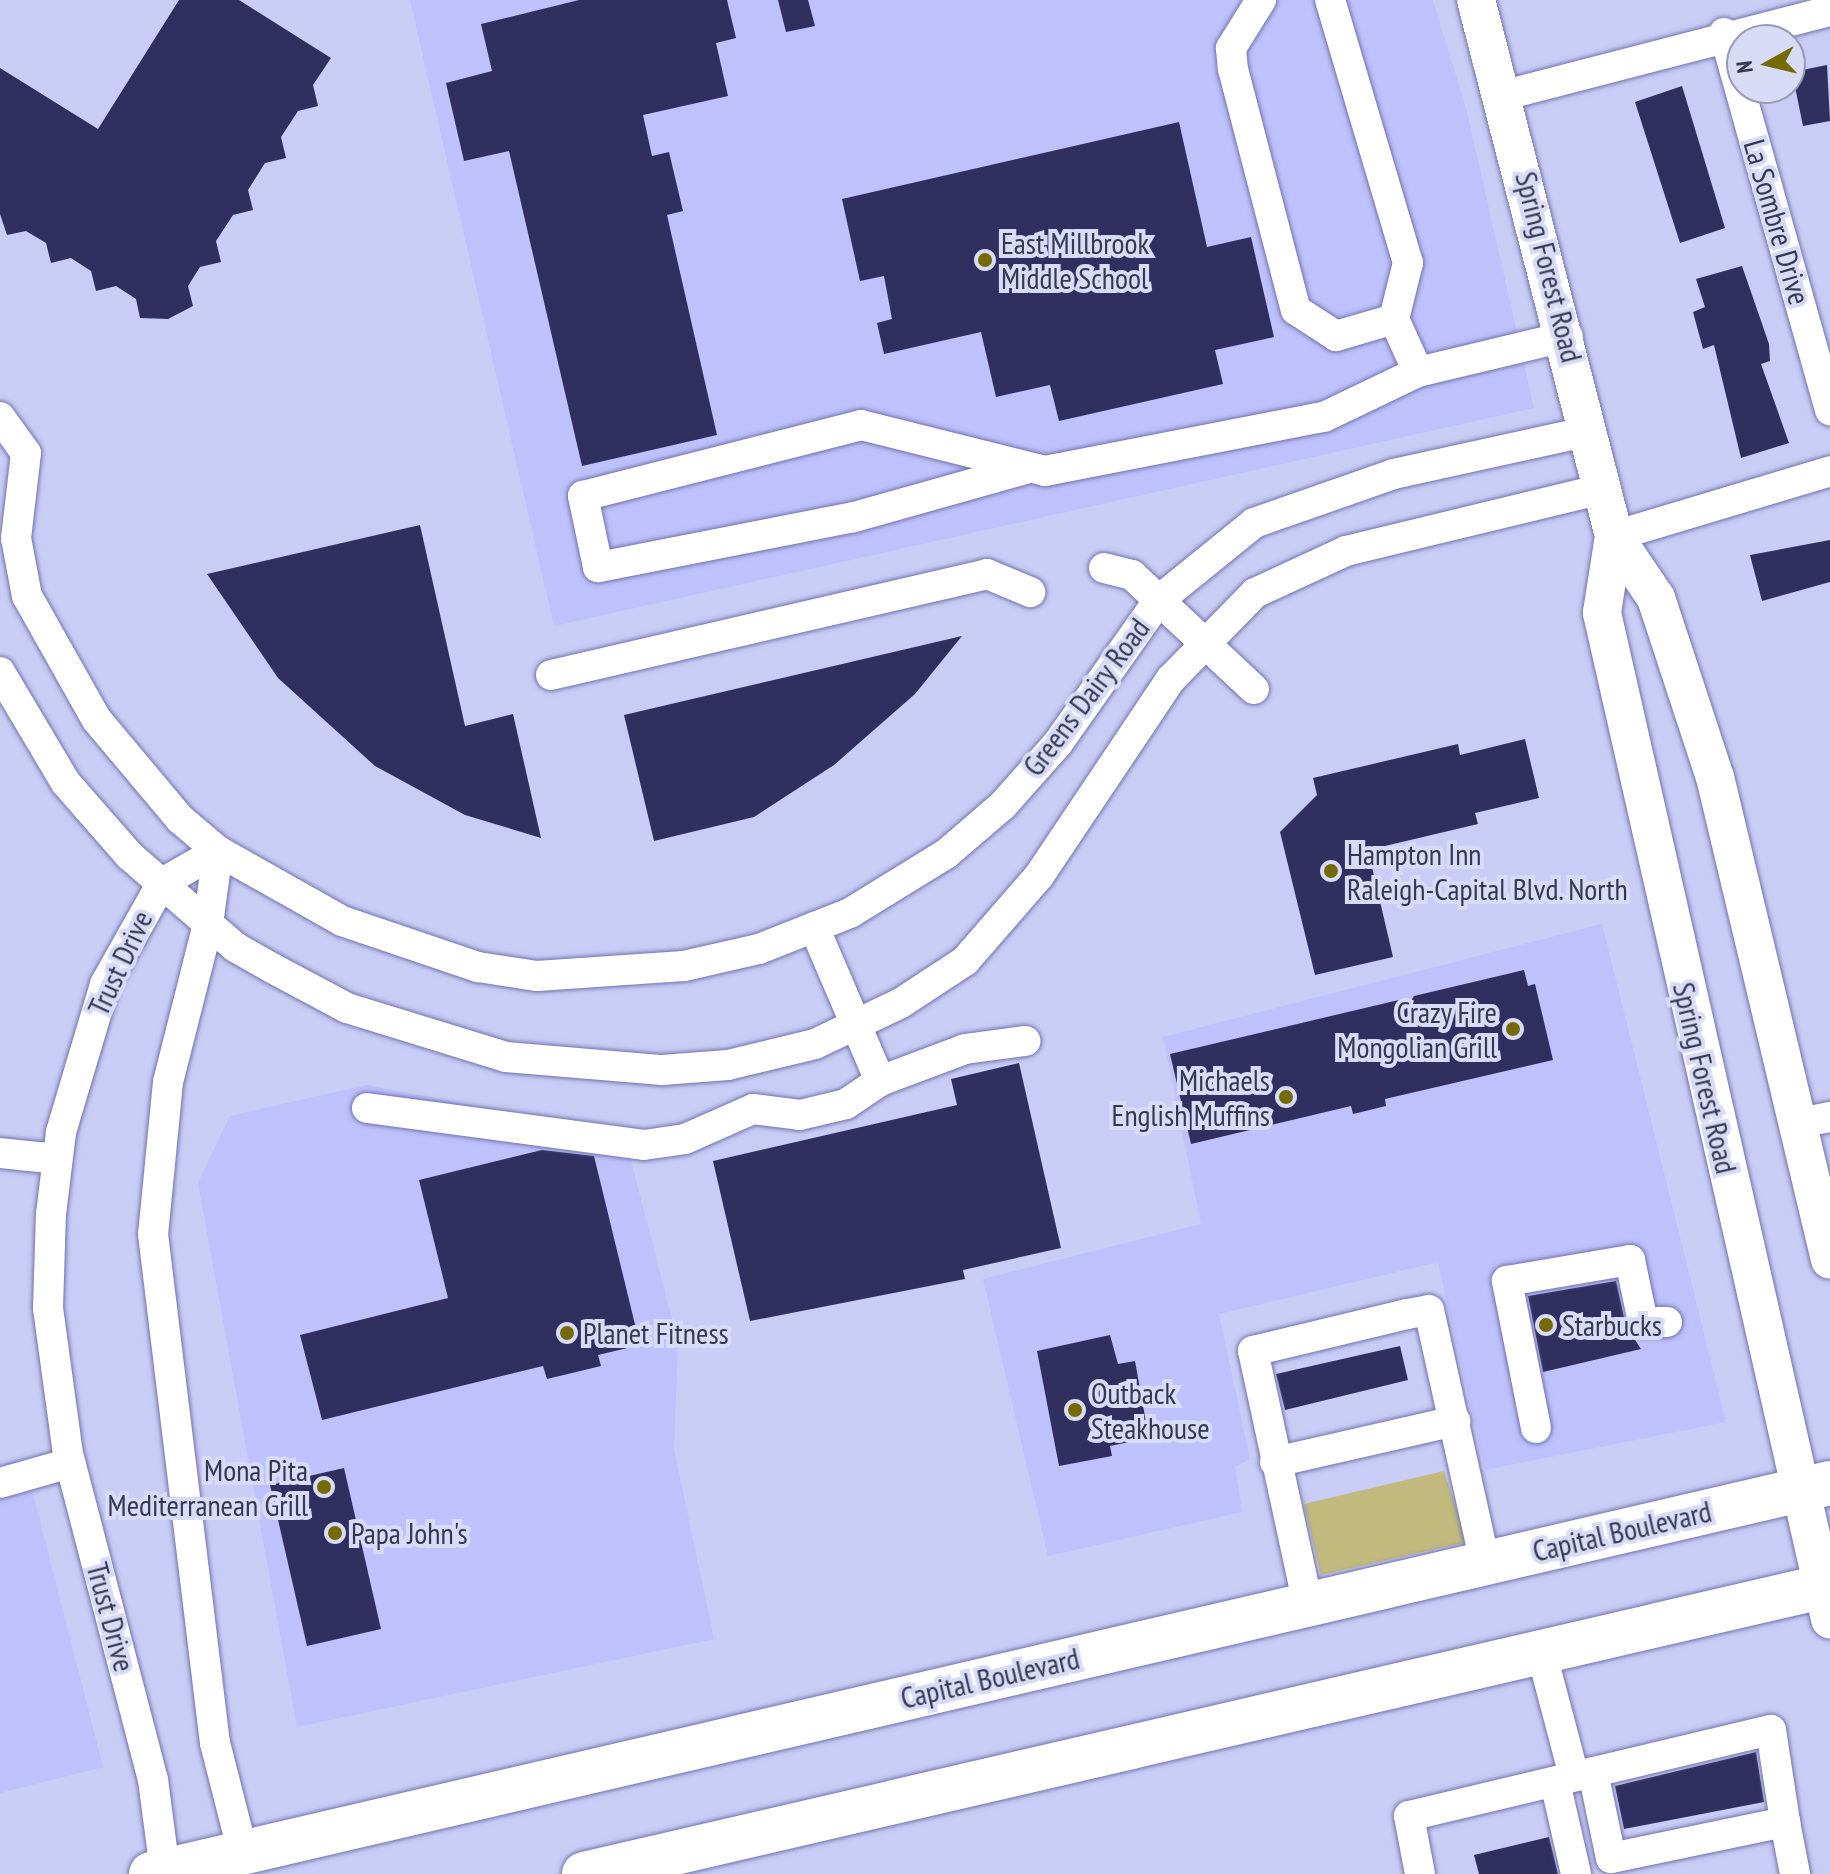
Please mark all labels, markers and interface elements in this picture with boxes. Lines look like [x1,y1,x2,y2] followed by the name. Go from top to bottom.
[1726,24,1806,104] north arrow
[1730,59,1759,75] text: N
[1736,135,1818,309] street label: La Sombre Drive
[1508,168,1590,366] street label: Spring Forest Road
[1001,225,1149,296] place label: East Millbrook Middle School
[976,251,994,269] marker: East Millbrook Middle School
[1015,611,1157,783] street label: Greens Dairy Road
[1347,836,1630,906] place label: Hampton Inn Raleigh-Capital Blvd. North
[1322,862,1340,880] marker: Hampton Inn Raleigh-Capital Blvd. North
[80,905,160,1021] street label: Trust Drive
[1666,979,1744,1177] street label: Spring Forest Road
[1337,994,1497,1064] place label: Crazy Fire Mongolian Grill
[1504,1020,1522,1038] marker: Crazy Fire Mongolian Grill
[1112,1062,1270,1132] place label: Michaels English Muffins
[1277,1088,1295,1106] marker: Michaels English Muffins
[1562,1307,1662,1343] place label: Starbucks
[583,1315,729,1351] place label: Planet Fitness
[1537,1316,1555,1334] marker: Starbucks
[558,1324,576,1342] marker: Planet Fitness
[1091,1375,1210,1446] place label: Outback Steakhouse
[1066,1401,1084,1419] marker: Outback Steakhouse
[108,1452,308,1522] place label: Mona Pita Mediterranean Grill
[315,1478,333,1496] marker: Mona Pita Mediterranean Grill
[1529,1493,1715,1569] street label: Capital Boulevard
[351,1515,468,1551] place label: Papa John's
[326,1524,344,1542] marker: Papa John's
[79,1559,143,1675] street label: Trust Drive
[897,1640,1083,1716] street label: Capital Boulevard

